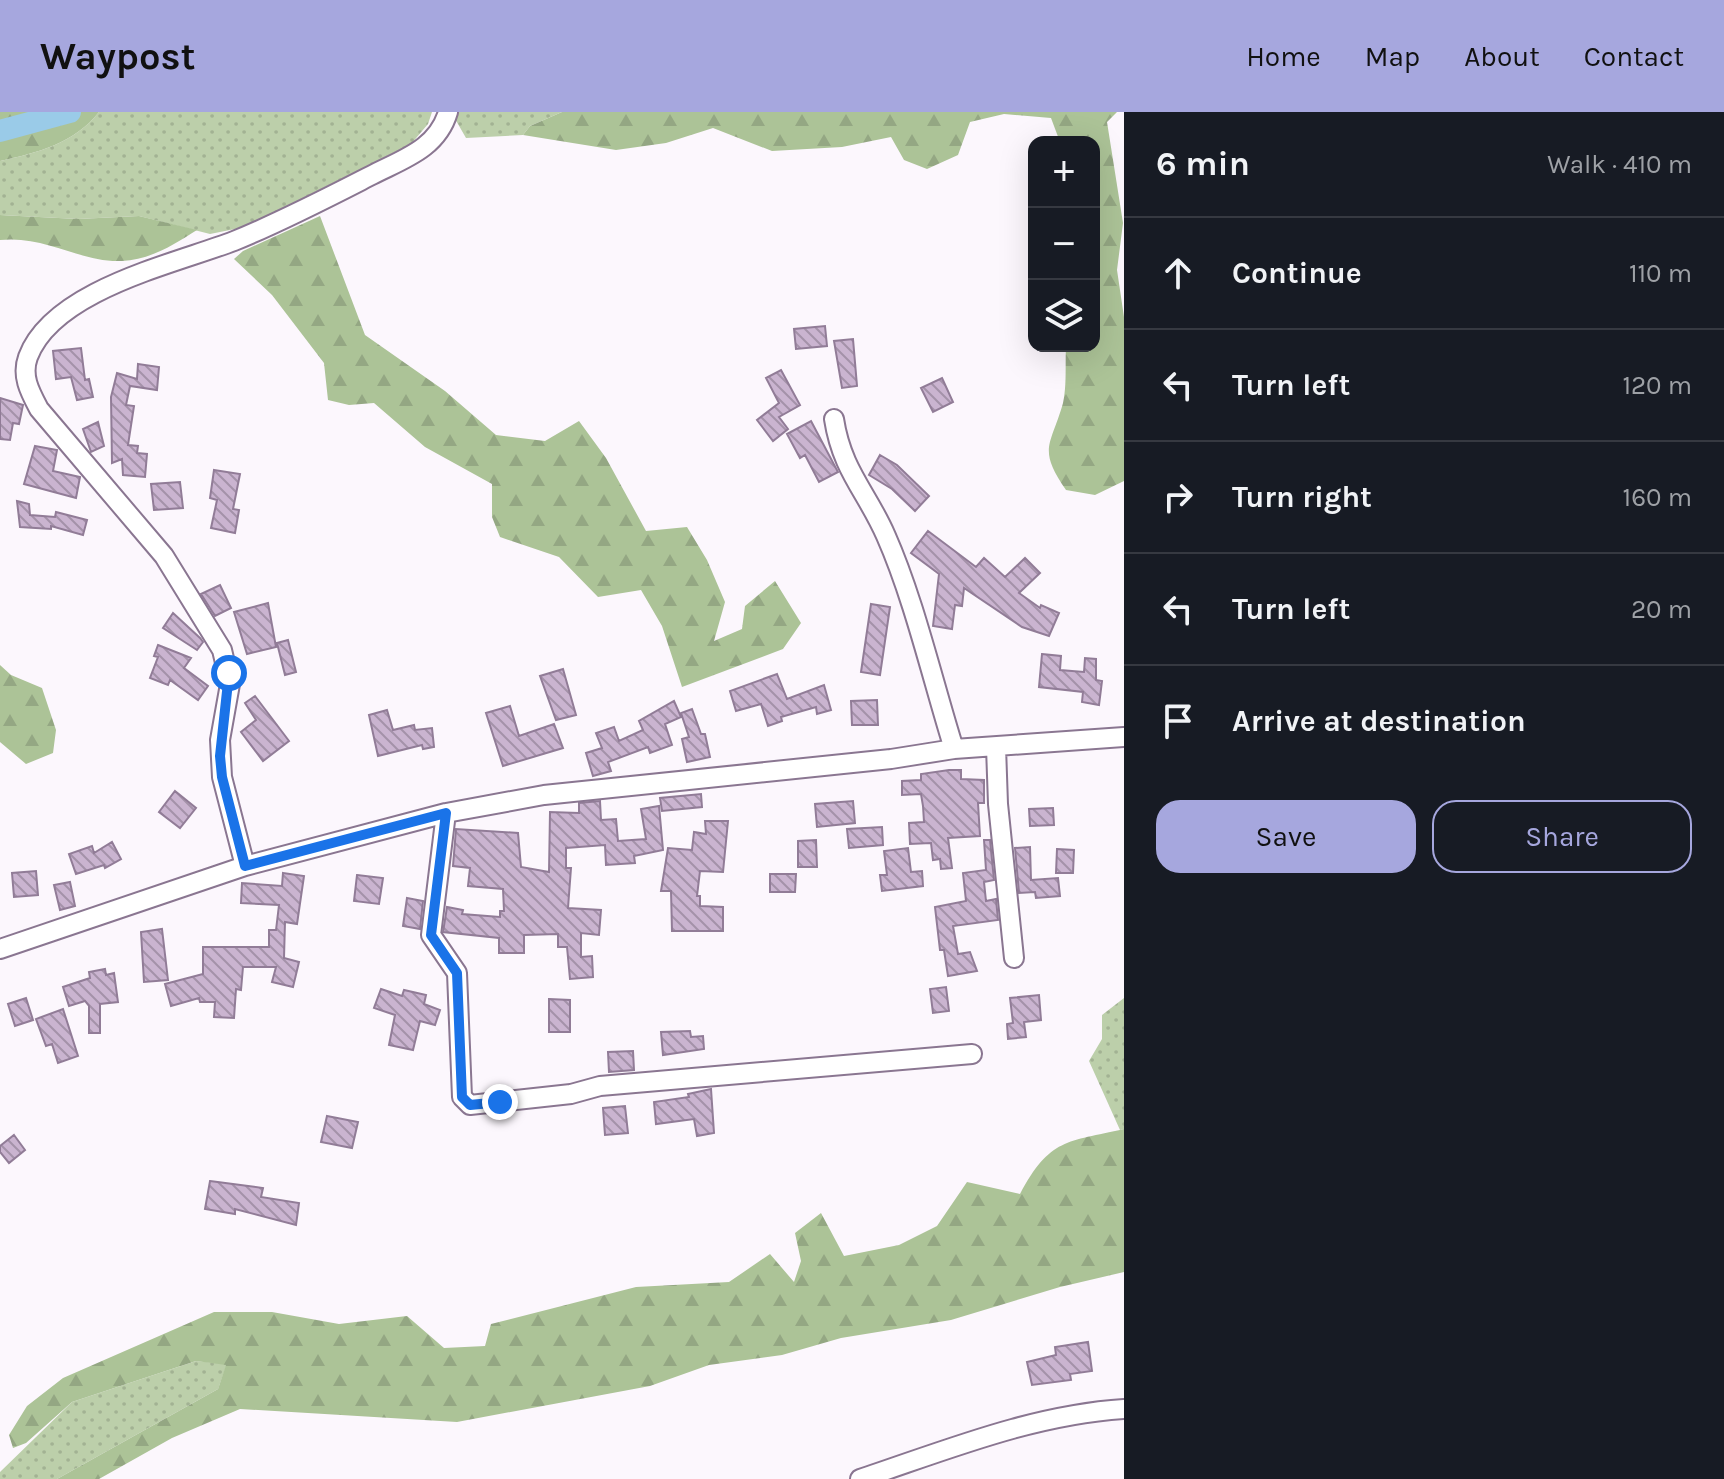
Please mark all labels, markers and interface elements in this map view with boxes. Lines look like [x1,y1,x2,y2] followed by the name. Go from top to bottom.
[40,34,196,79] text: Waypost
[1246,40,1321,73] text: Home
[1365,40,1420,73] text: Map
[1464,40,1540,73] text: About
[1584,40,1684,73] text: Contact
[1028,136,1100,352] map controls
[1028,136,1100,208] button: +
[1156,144,1250,184] text: 6 min
[1547,149,1692,180] text: Walk · 410 m
[1028,208,1100,280] button: −
[1156,251,1200,295] icon: ahead
[1232,255,1362,291] text: Continue
[1629,258,1692,289] text: 110 m
[1028,280,1100,352] button: layers
[1156,363,1200,407] icon: left
[1232,367,1350,403] text: Turn left
[1622,370,1692,401] text: 120 m
[1156,475,1200,519] icon: right
[1232,479,1372,515] text: Turn right
[1623,482,1692,513] text: 160 m
[1156,587,1200,631] icon: left
[1232,591,1350,627] text: Turn left
[1631,594,1692,625] text: 20 m
[211,655,247,691] route start
[1156,699,1200,743] icon: arrive
[1232,703,1526,739] text: Arrive at destination
[1156,800,1416,873] button: Save
[1432,800,1692,873] button: Share
[482,1084,518,1120] route end

